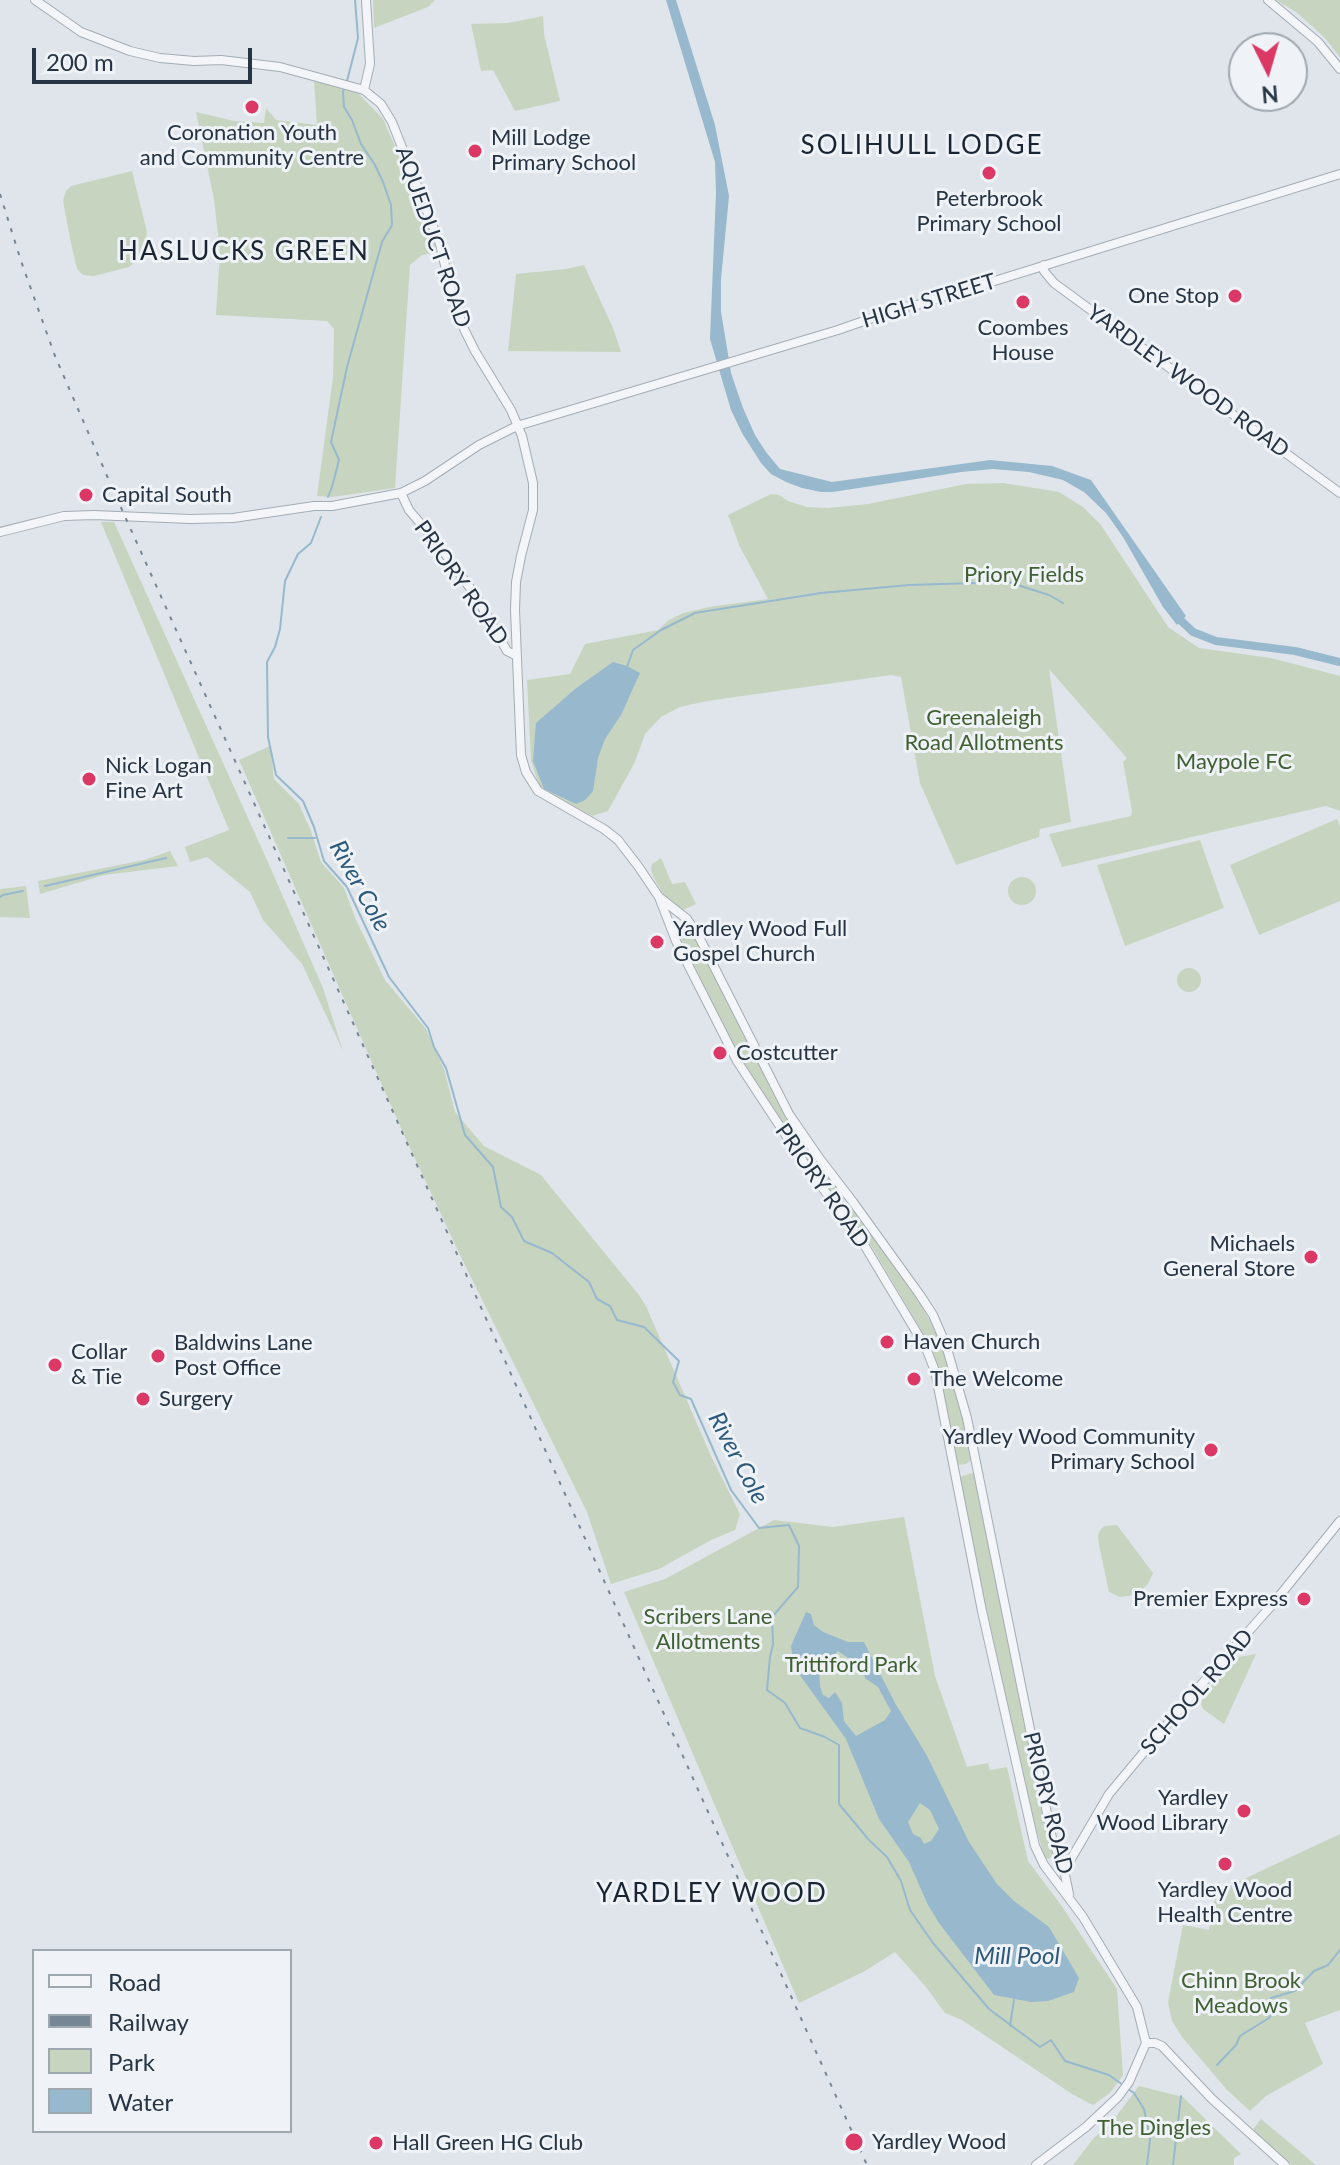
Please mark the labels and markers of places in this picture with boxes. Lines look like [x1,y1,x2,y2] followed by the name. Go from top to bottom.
[243,98,261,116] marker: Coronation Youth and Community Centre
[140,120,364,172] place label: Coronation Youth and Community Centre
[491,125,636,176] place label: Mill Lodge Primary School
[466,142,484,160] marker: Mill Lodge Primary School
[980,164,998,182] marker: Peterbrook Primary School
[916,186,1062,238] place label: Peterbrook Primary School
[1128,283,1219,309] place label: One Stop
[1226,287,1244,305] marker: One Stop
[1014,293,1032,311] marker: Coombes House
[978,315,1068,366] place label: Coombes House
[102,482,232,508] place label: Capital South
[77,486,95,504] marker: Capital South
[105,753,212,804] place label: Nick Logan Fine Art
[80,770,98,788] marker: Nick Logan Fine Art
[673,916,847,968] place label: Yardley Wood Full Gospel Church
[648,933,666,951] marker: Yardley Wood Full Gospel Church
[736,1040,838,1066] place label: Costcutter
[711,1044,729,1062] marker: Costcutter
[1163,1231,1295,1282] place label: Michaels General Store
[1302,1248,1320,1266] marker: Michaels General Store
[903,1329,1040,1355] place label: Haven Church
[174,1330,313,1382] place label: Baldwins Lane Post Office
[878,1333,896,1351] marker: Haven Church
[71,1339,127,1390] place label: Collar & Tie
[149,1347,167,1365] marker: Baldwins Lane Post Office
[46,1356,64,1374] marker: Collar & Tie
[930,1366,1063,1392] place label: The Welcome
[905,1370,923,1388] marker: The Welcome
[159,1386,233,1412] place label: Surgery
[134,1390,152,1408] marker: Surgery
[943,1424,1195,1476] place label: Yardley Wood Community Primary School
[1202,1441,1220,1459] marker: Yardley Wood Community Primary School
[1133,1586,1288,1612] place label: Premier Express
[1295,1590,1313,1608] marker: Premier Express
[1097,1785,1228,1836] place label: Yardley Wood Library
[1235,1802,1253,1820] marker: Yardley Wood Library
[1216,1855,1234,1873] marker: Yardley Wood Health Centre
[1157,1877,1293,1928] place label: Yardley Wood Health Centre
[872,2129,1006,2155] place label: Yardley Wood
[392,2130,583,2156] place label: Hall Green HG Club
[843,2131,865,2153] marker: Yardley Wood
[367,2134,385,2152] marker: Hall Green HG Club

